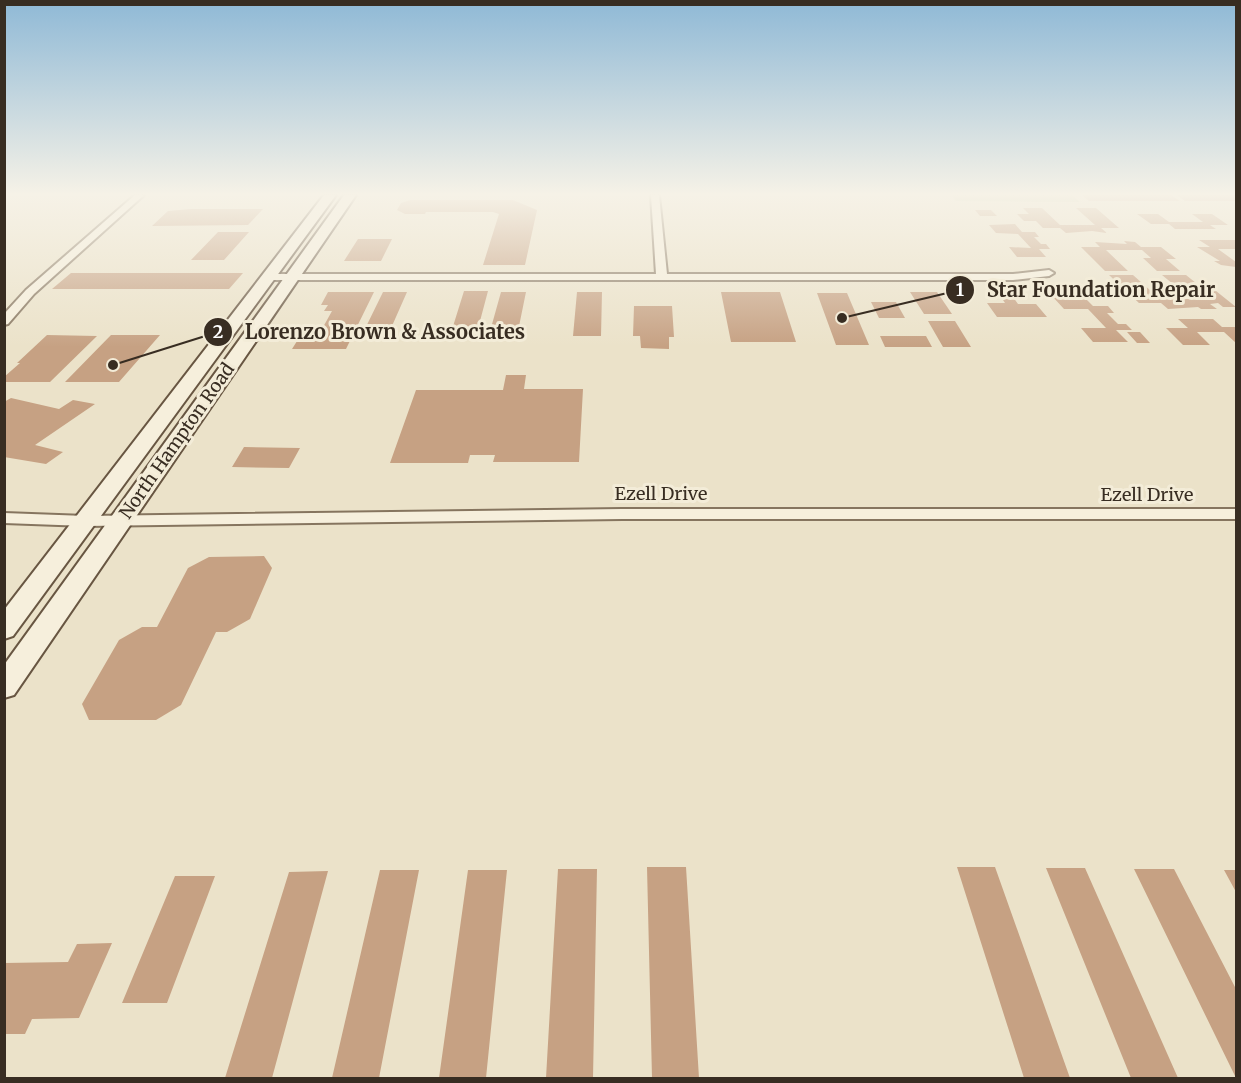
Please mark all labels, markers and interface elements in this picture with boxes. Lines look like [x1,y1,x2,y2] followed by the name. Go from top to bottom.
[945,271,1228,309] callout: Star Foundation Repair
[987,277,1215,302] text: Star Foundation Repair
[956,278,964,301] text: 1
[203,313,538,351] callout: Lorenzo Brown & Associates
[245,319,525,344] text: Lorenzo Brown & Associates
[213,320,223,343] text: 2
[114,358,239,523] street label: North Hampton Road
[615,482,707,505] street label: Ezell Drive
[1101,483,1193,506] street label: Ezell Drive

